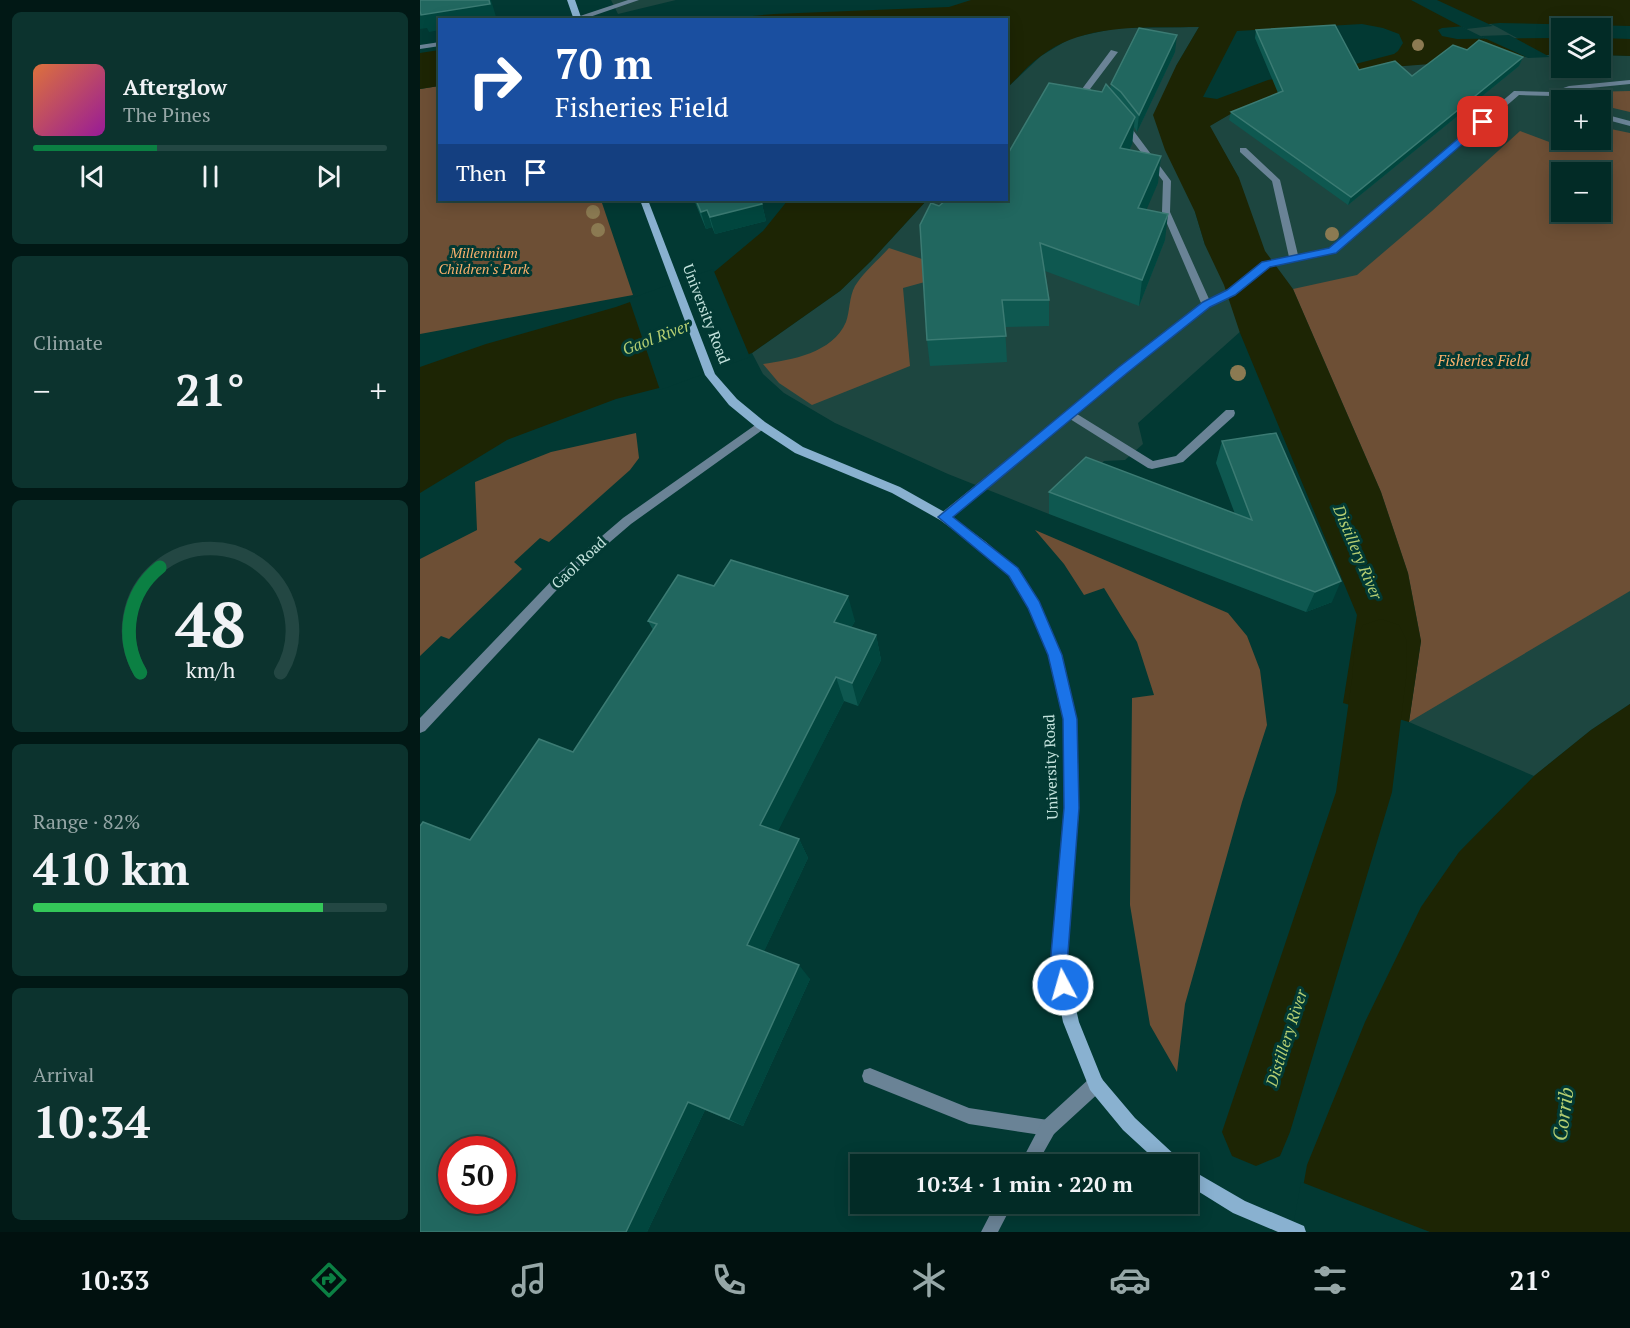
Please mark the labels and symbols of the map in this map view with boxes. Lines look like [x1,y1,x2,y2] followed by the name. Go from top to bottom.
[1457,96,1508,147] pin
[438,243,530,278] park label: Millennium Children's Park
[679,261,735,366] street label: University Road
[619,314,694,360] water label: Gaol River
[1436,350,1530,370] park label: Fisheries Field
[1328,500,1388,603] water label: Distillery River
[547,532,610,593] street label: Gaol Road
[1038,714,1062,820] street label: University Road
[1031,953,1095,1017] position arrow
[1260,986,1312,1090] water label: Distillery River
[1545,1085,1580,1143] water label: Corrib
[438,1136,516,1214] speed limit sign: 50

